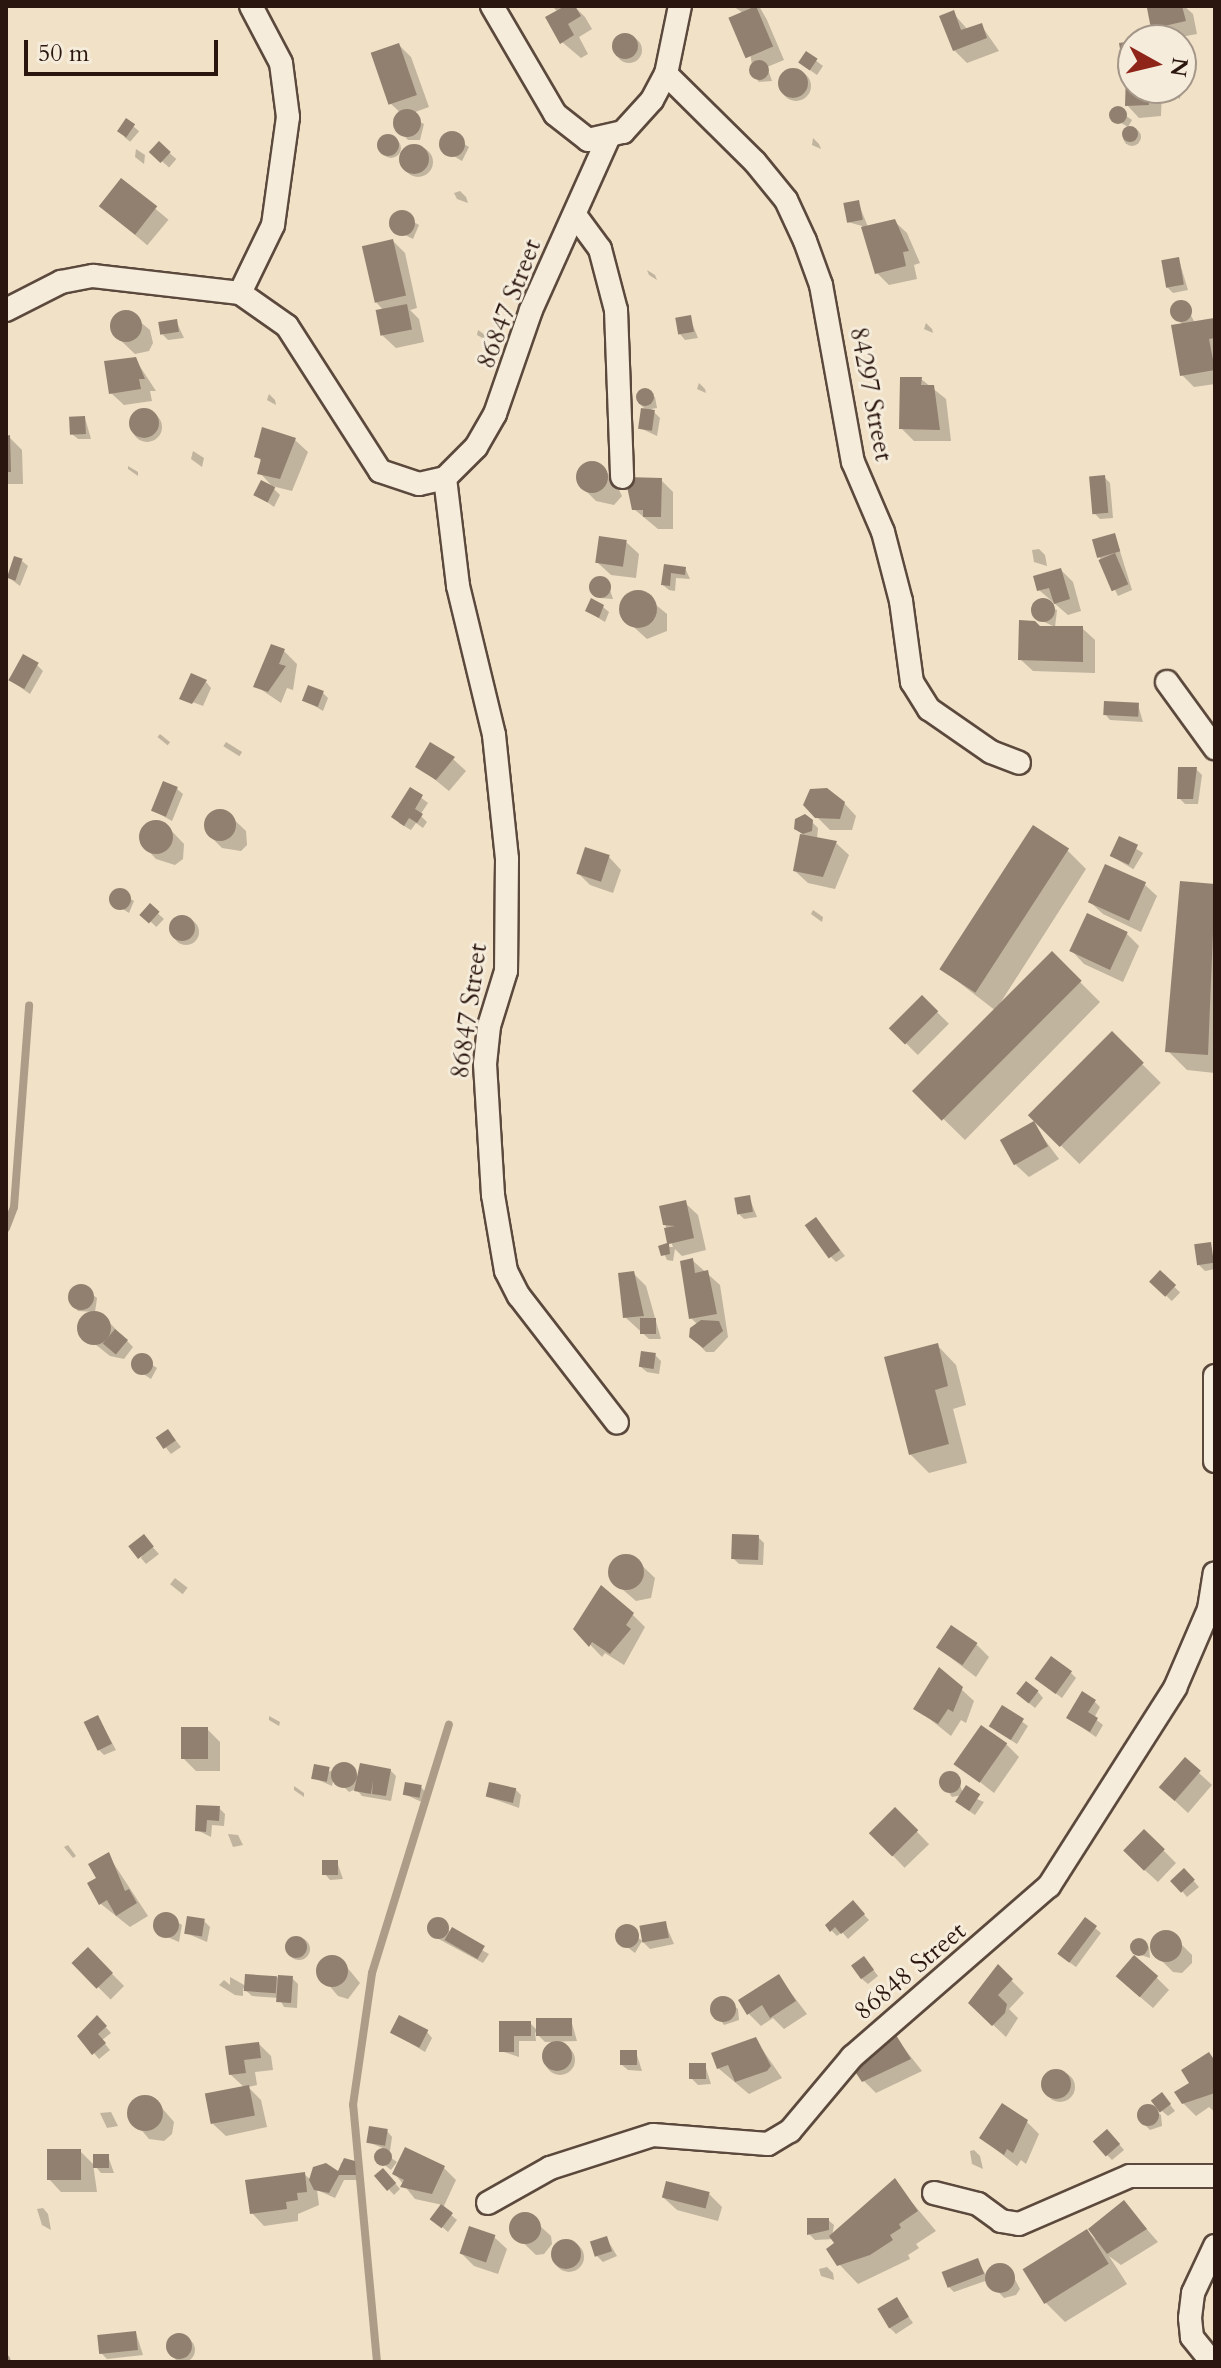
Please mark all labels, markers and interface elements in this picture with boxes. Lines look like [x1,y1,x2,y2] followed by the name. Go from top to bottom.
[28,24,222,74] scale bar
[1117,24,1197,104] north arrow
[38,37,89,70] text: 50 m
[1163,56,1195,79] text: N
[470,235,548,373] street label: 86847 Street
[843,324,899,464] street label: 84297 Street
[444,941,494,1081] street label: 86847 Street
[848,1915,972,2027] street label: 86848 Street

